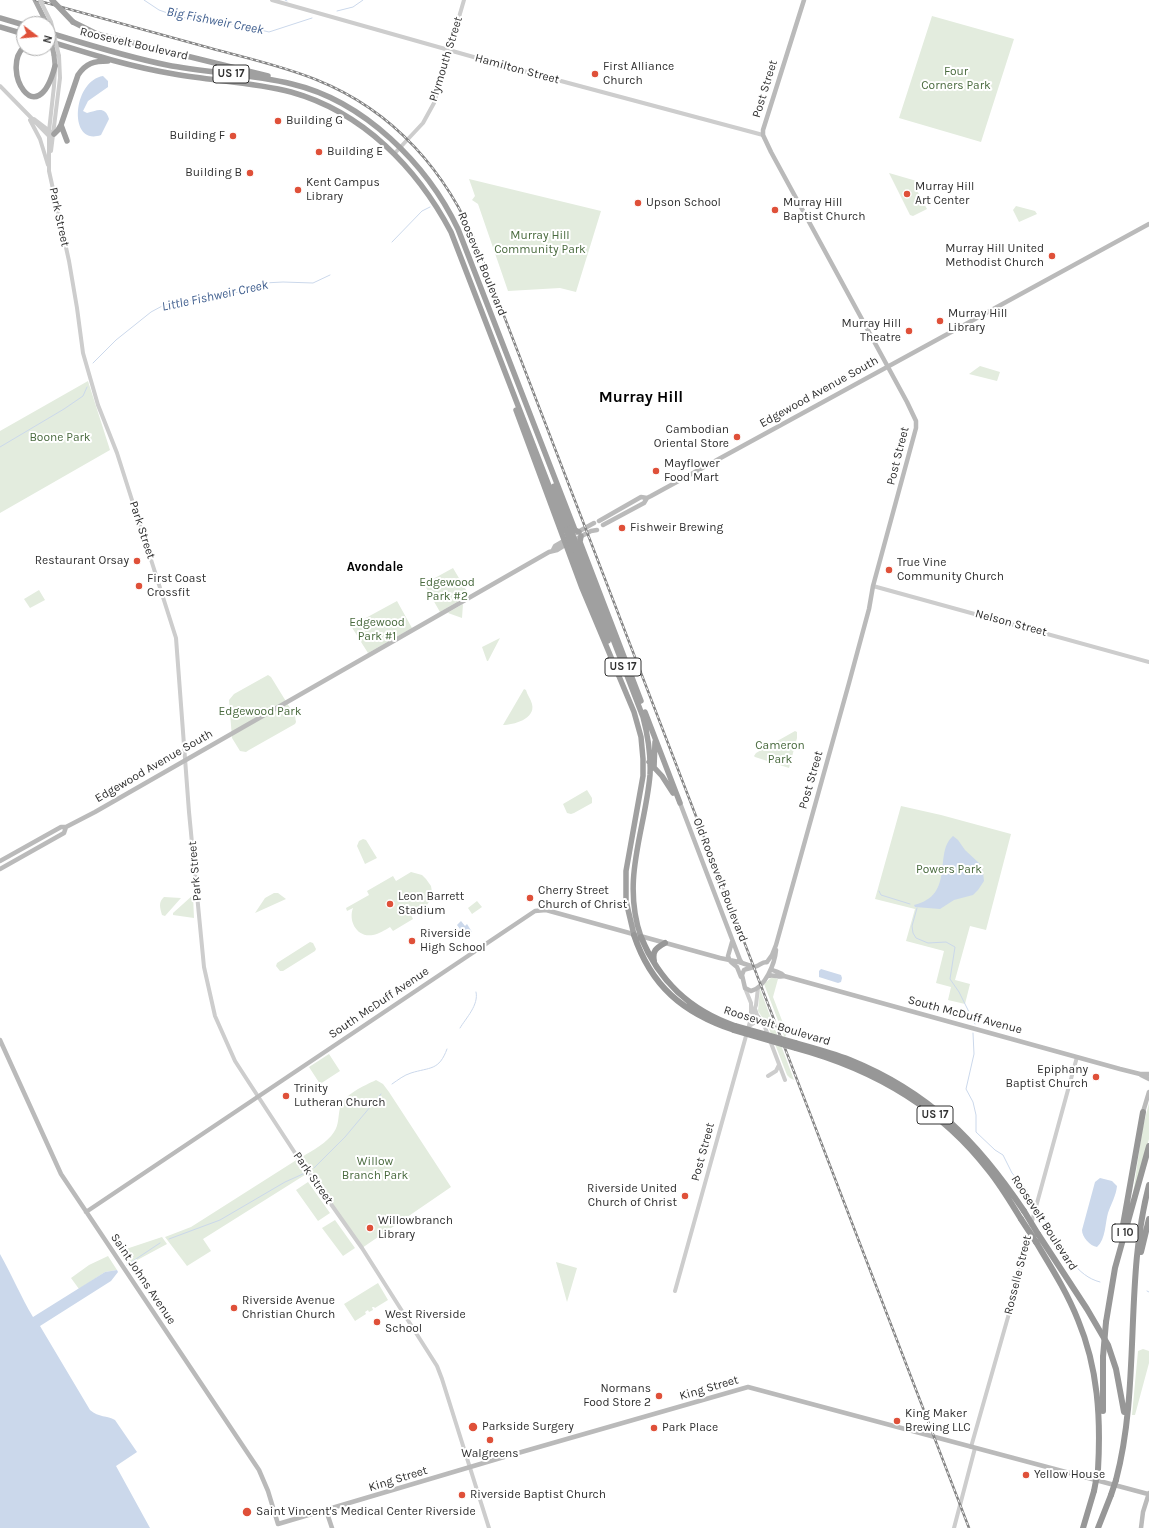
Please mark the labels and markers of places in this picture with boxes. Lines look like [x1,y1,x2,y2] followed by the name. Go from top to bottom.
[603,60,674,88] place label: First Alliance Church
[590,69,600,79] marker: First Alliance Church
[286,114,343,128] place label: Building G
[273,116,283,126] marker: Building G
[170,129,225,143] place label: Building F
[228,131,238,141] marker: Building F
[327,145,383,159] place label: Building E
[314,147,324,157] marker: Building E
[185,166,242,180] place label: Building B
[245,168,255,178] marker: Building B
[306,176,380,204] place label: Kent Campus Library
[915,180,974,208] place label: Murray Hill Art Center
[293,185,303,195] marker: Kent Campus Library
[902,189,912,199] marker: Murray Hill Art Center
[646,196,721,210] place label: Upson School
[783,196,865,224] place label: Murray Hill Baptist Church
[633,198,643,208] marker: Upson School
[770,205,780,215] marker: Murray Hill Baptist Church
[945,242,1044,270] place label: Murray Hill United Methodist Church
[1047,251,1057,261] marker: Murray Hill United Methodist Church
[948,307,1007,335] place label: Murray Hill Library
[935,316,945,326] marker: Murray Hill Library
[842,317,901,345] place label: Murray Hill Theatre
[904,326,914,336] marker: Murray Hill Theatre
[654,423,729,451] place label: Cambodian Oriental Store
[732,432,742,442] marker: Cambodian Oriental Store
[664,457,720,485] place label: Mayflower Food Mart
[651,466,661,476] marker: Mayflower Food Mart
[630,521,723,535] place label: Fishweir Brewing
[617,523,627,533] marker: Fishweir Brewing
[35,554,129,568] place label: Restaurant Orsay
[132,556,142,566] marker: Restaurant Orsay
[897,556,1004,584] place label: True Vine Community Church
[884,565,894,575] marker: True Vine Community Church
[147,572,206,600] place label: First Coast Crossfit
[134,581,144,591] marker: First Coast Crossfit
[538,884,627,912] place label: Cherry Street Church of Christ
[398,890,464,918] place label: Leon Barrett Stadium
[525,893,535,903] marker: Cherry Street Church of Christ
[385,899,395,909] marker: Leon Barrett Stadium
[420,927,486,955] place label: Riverside High School
[407,936,417,946] marker: Riverside High School
[1006,1063,1088,1091] place label: Epiphany Baptist Church
[1091,1072,1101,1082] marker: Epiphany Baptist Church
[294,1082,385,1110] place label: Trinity Lutheran Church
[281,1091,291,1101] marker: Trinity Lutheran Church
[587,1182,677,1210] place label: Riverside United Church of Christ
[680,1191,690,1201] marker: Riverside United Church of Christ
[378,1214,453,1242] place label: Willowbranch Library
[365,1223,375,1233] marker: Willowbranch Library
[242,1294,335,1322] place label: Riverside Avenue Christian Church
[229,1303,239,1313] marker: Riverside Avenue Christian Church
[385,1308,466,1336] place label: West Riverside School
[372,1317,382,1327] marker: West Riverside School
[583,1382,651,1410] place label: Normans Food Store 2
[654,1391,664,1401] marker: Normans Food Store 2
[905,1407,971,1435] place label: King Maker Brewing LLC
[892,1416,902,1426] marker: King Maker Brewing LLC
[482,1420,574,1434] place label: Parkside Surgery
[467,1421,479,1433] marker: Parkside Surgery
[662,1421,718,1435] place label: Park Place
[649,1423,659,1433] marker: Park Place
[485,1435,495,1445] marker: Walgreens
[461,1447,519,1461] place label: Walgreens
[1034,1468,1105,1482] place label: Yellow House
[1021,1470,1031,1480] marker: Yellow House
[470,1488,606,1502] place label: Riverside Baptist Church
[457,1490,467,1500] marker: Riverside Baptist Church
[256,1505,476,1519] place label: Saint Vincent's Medical Center Riverside
[241,1506,253,1518] marker: Saint Vincent's Medical Center Riverside

